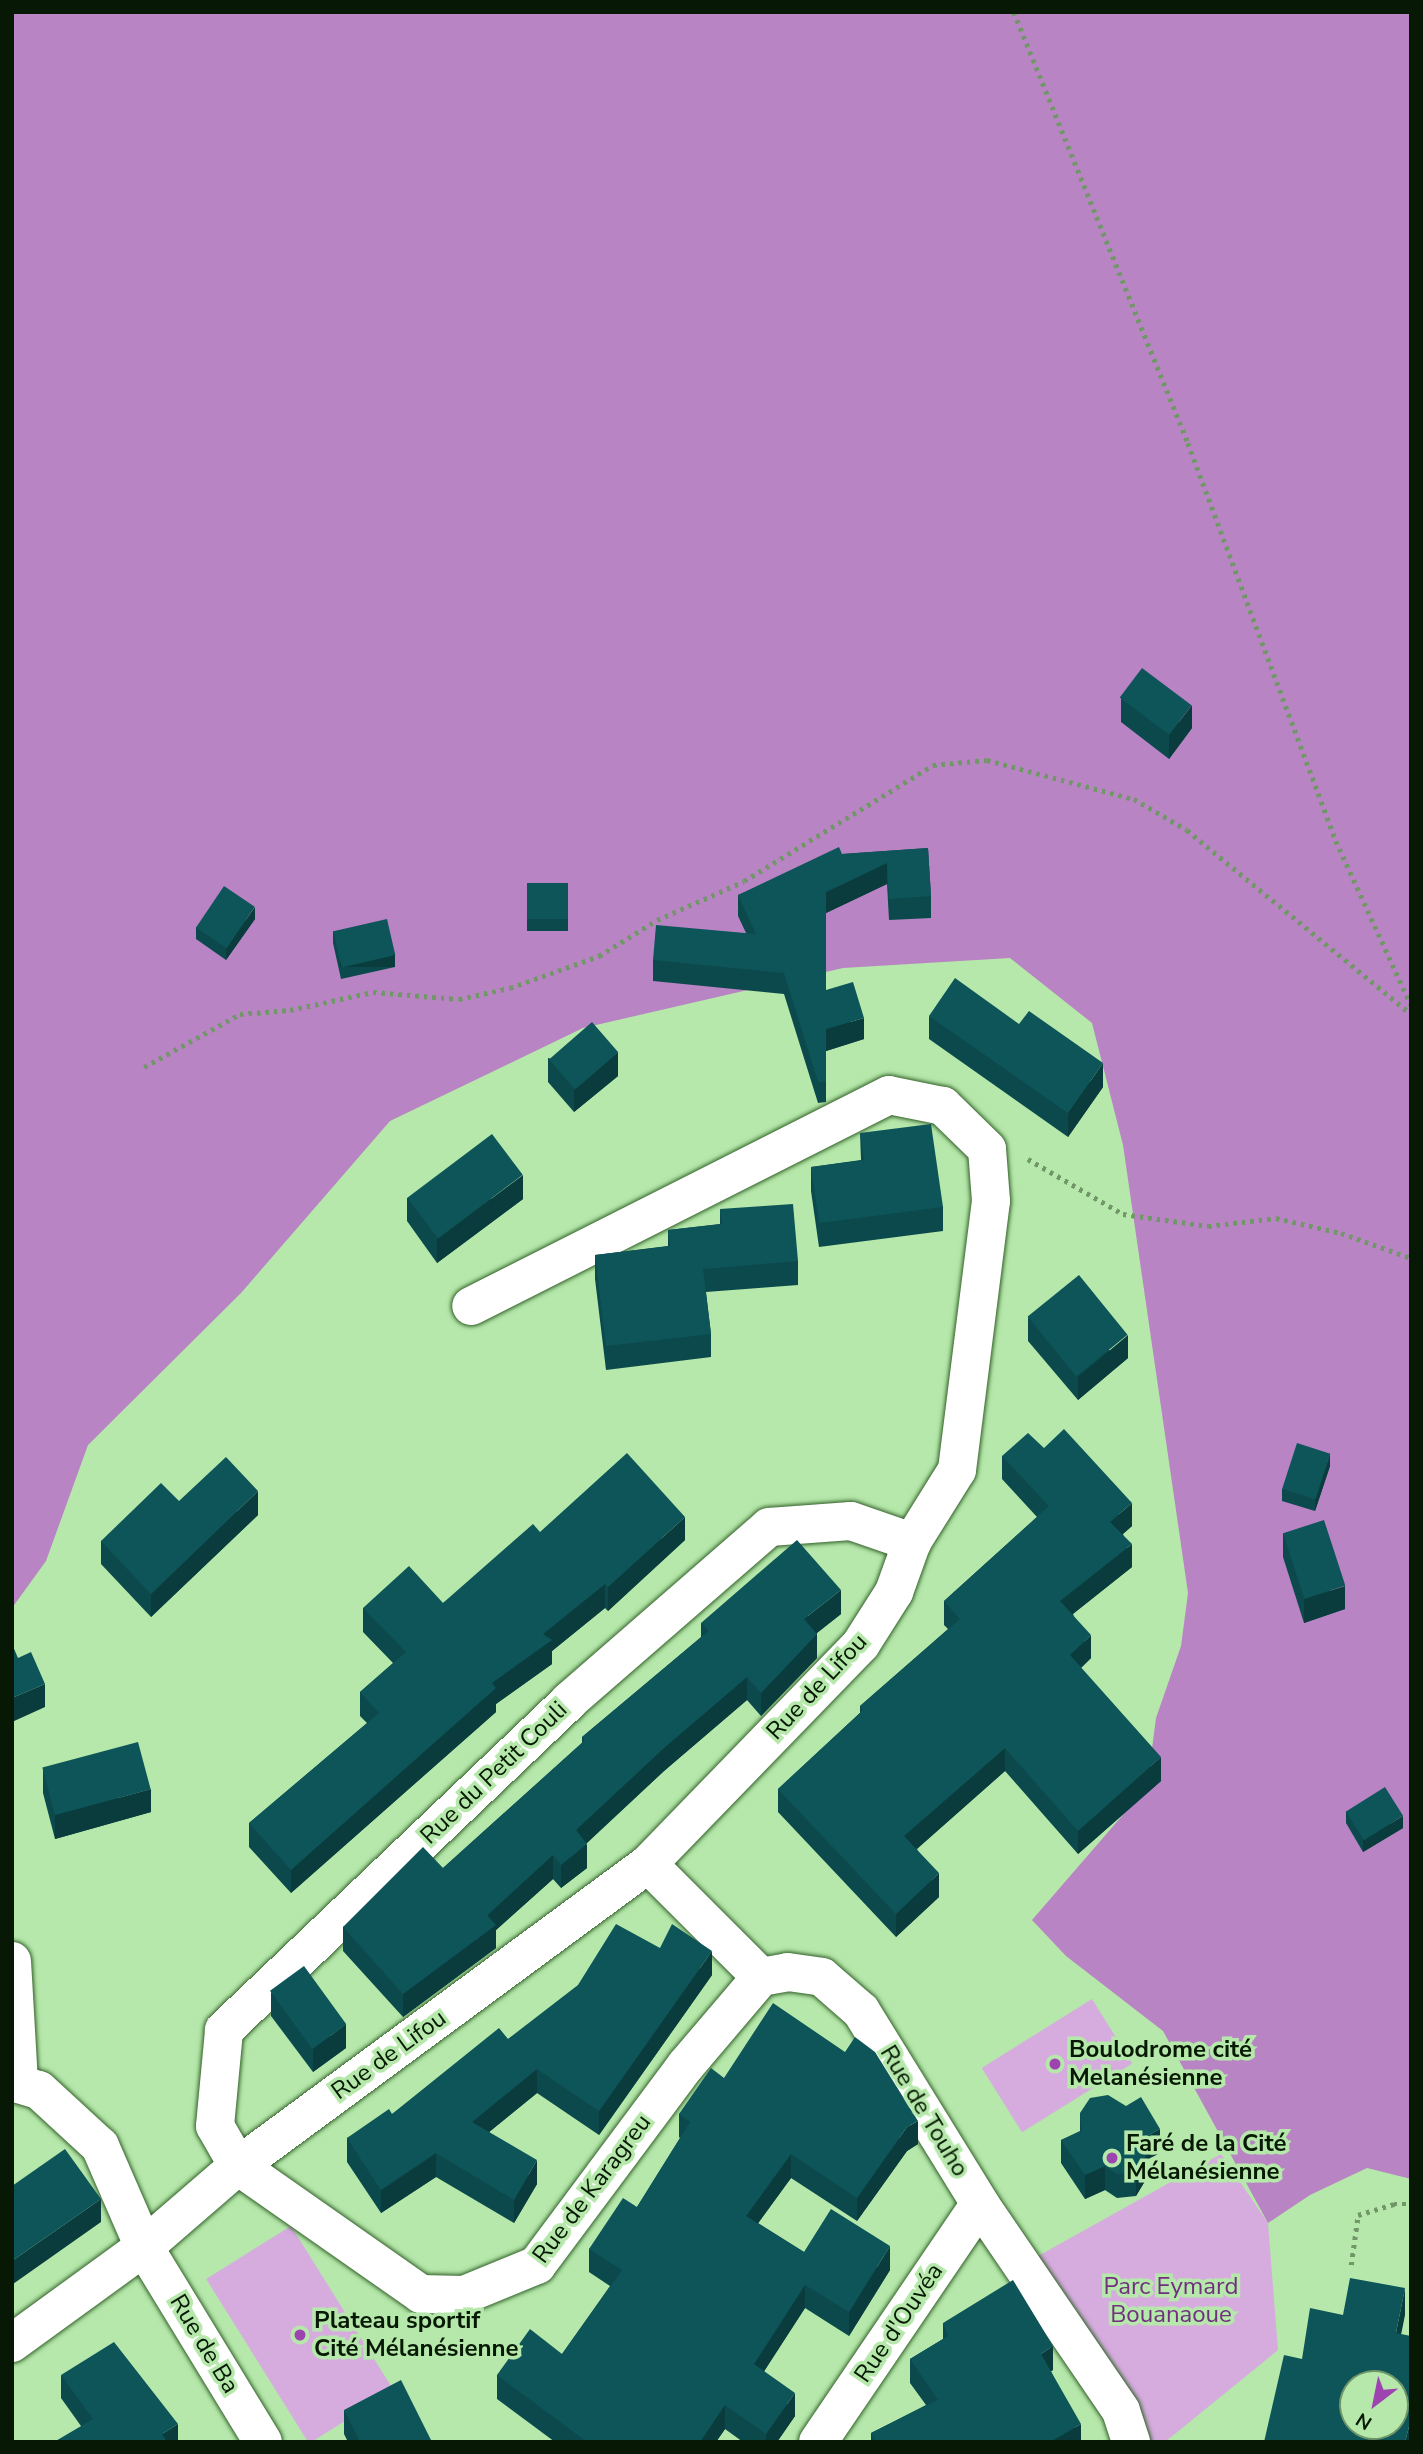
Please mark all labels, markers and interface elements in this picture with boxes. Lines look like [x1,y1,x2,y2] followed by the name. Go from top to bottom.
[761,1628,873,1746] street label: Rue de Lifou
[415,1696,573,1850] street label: Rue du Petit Couli
[326,2004,452,2106] street label: Rue de Lifou
[1069,2036,1252,2092] place label: Boulodrome cité Melanésienne
[874,2040,974,2182] street label: Rue de Touho
[1047,2056,1063,2072] marker: Boulodrome cité Melanésienne
[527,2109,657,2269] street label: Rue de Karagreu
[1126,2130,1287,2186] place label: Faré de la Cité Mélanésienne
[1104,2150,1120,2166] marker: Faré de la Cité Mélanésienne
[849,2258,949,2388] street label: Rue d'Ouvéa
[1104,2273,1238,2329] park label: Parc Eymard Bouanaoue
[163,2289,245,2399] street label: Rue de Ba
[314,2307,519,2363] place label: Plateau sportif Cité Mélanésienne
[292,2327,308,2343] marker: Plateau sportif Cité Mélanésienne
[1339,2370,1409,2440] north arrow
[1351,2406,1377,2436] text: N

